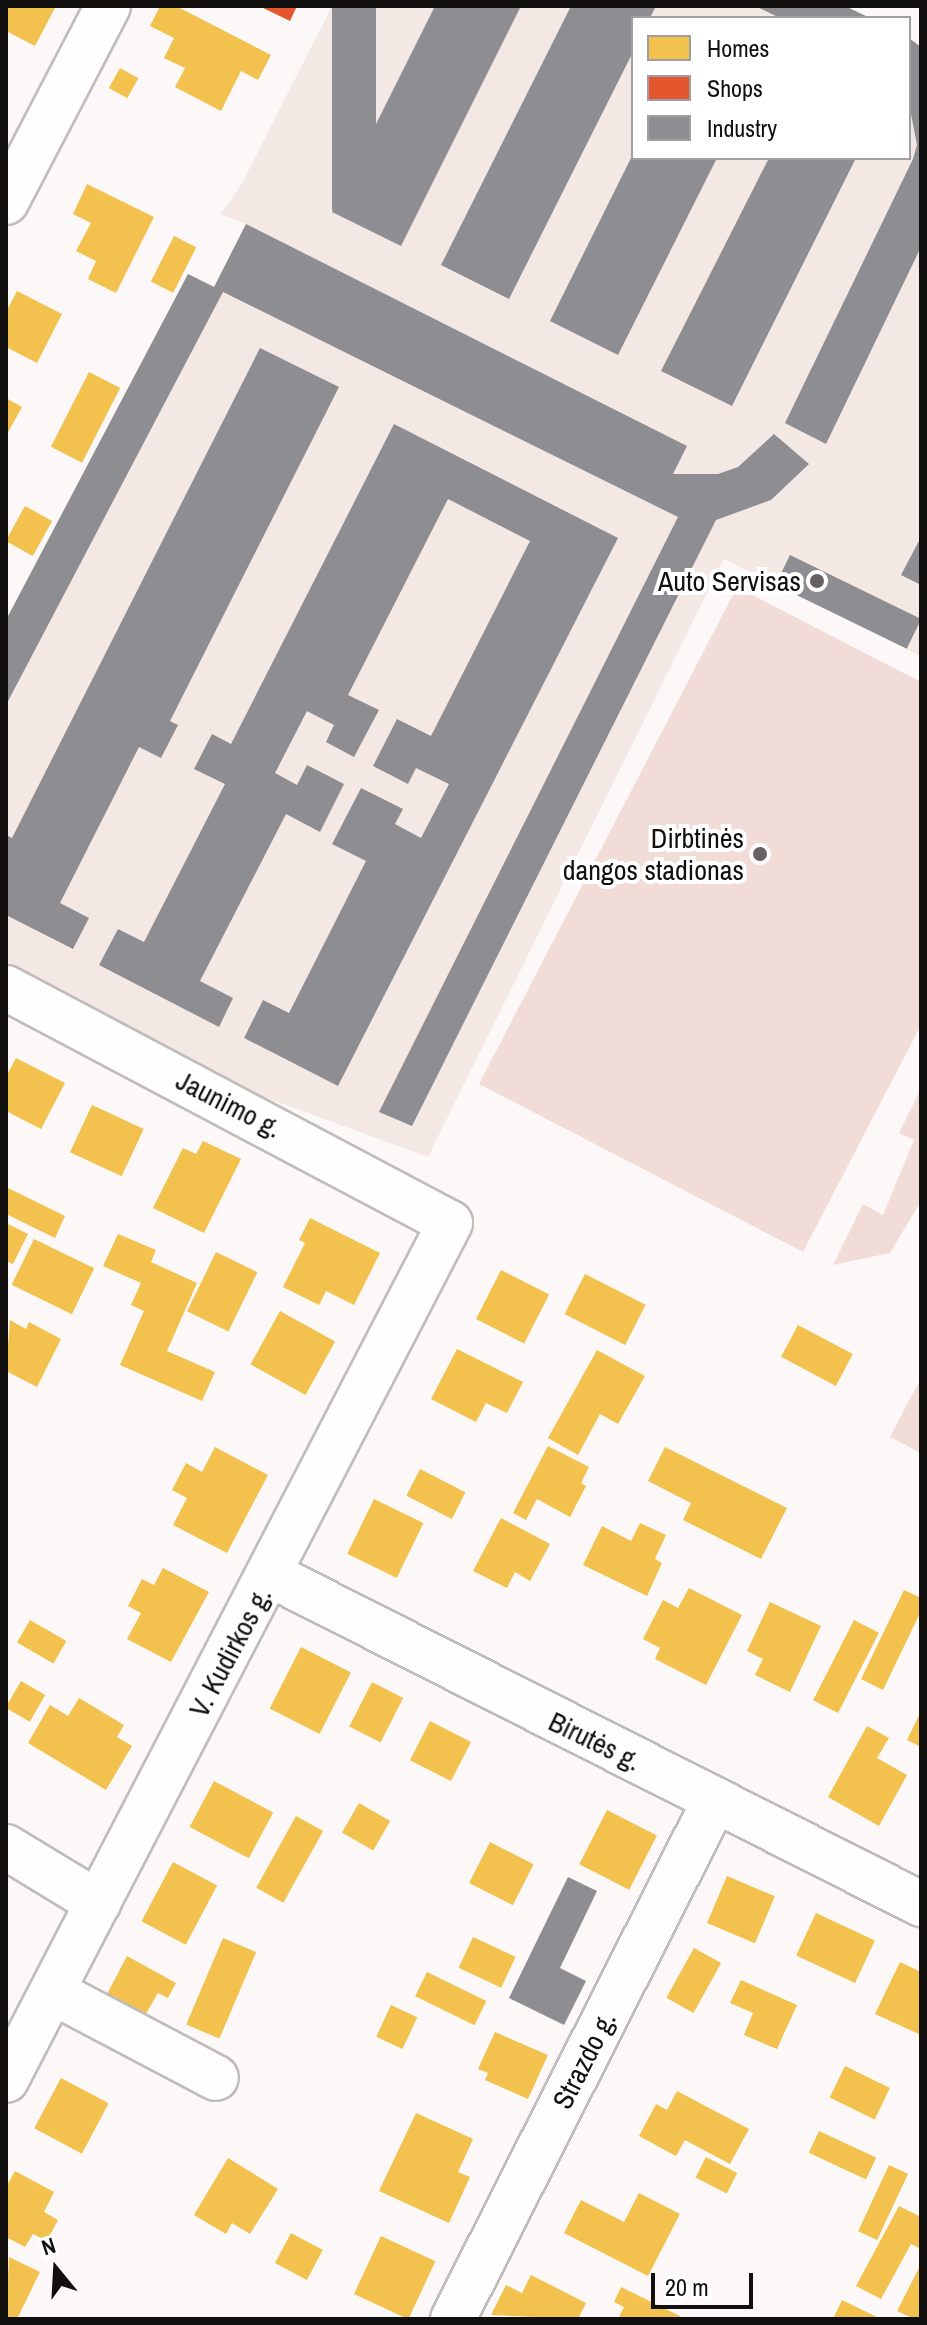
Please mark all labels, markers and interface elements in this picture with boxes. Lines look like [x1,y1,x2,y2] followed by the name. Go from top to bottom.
[631,16,911,160] legend
[707,32,769,64] text: Homes
[707,72,763,104] text: Shops
[707,112,777,144] text: Industry
[658,564,801,598] place label: Auto Servisas
[808,572,826,590] marker: Auto Servisas
[563,821,744,887] place label: Dirbtinės dangos stadionas
[751,845,769,863] marker: Dirbtinės dangos stadionas
[171,1063,287,1145] street label: Jaunimo g.
[182,1581,278,1723] street label: V. Kudirkos g.
[543,1704,647,1778] street label: Birutės g.
[545,2006,623,2114] street label: Strazdo g.
[16,2229,96,2309] north arrow
[38,2230,59,2262] text: N
[655,2257,757,2307] scale bar
[665,2271,709,2303] text: 20 m

